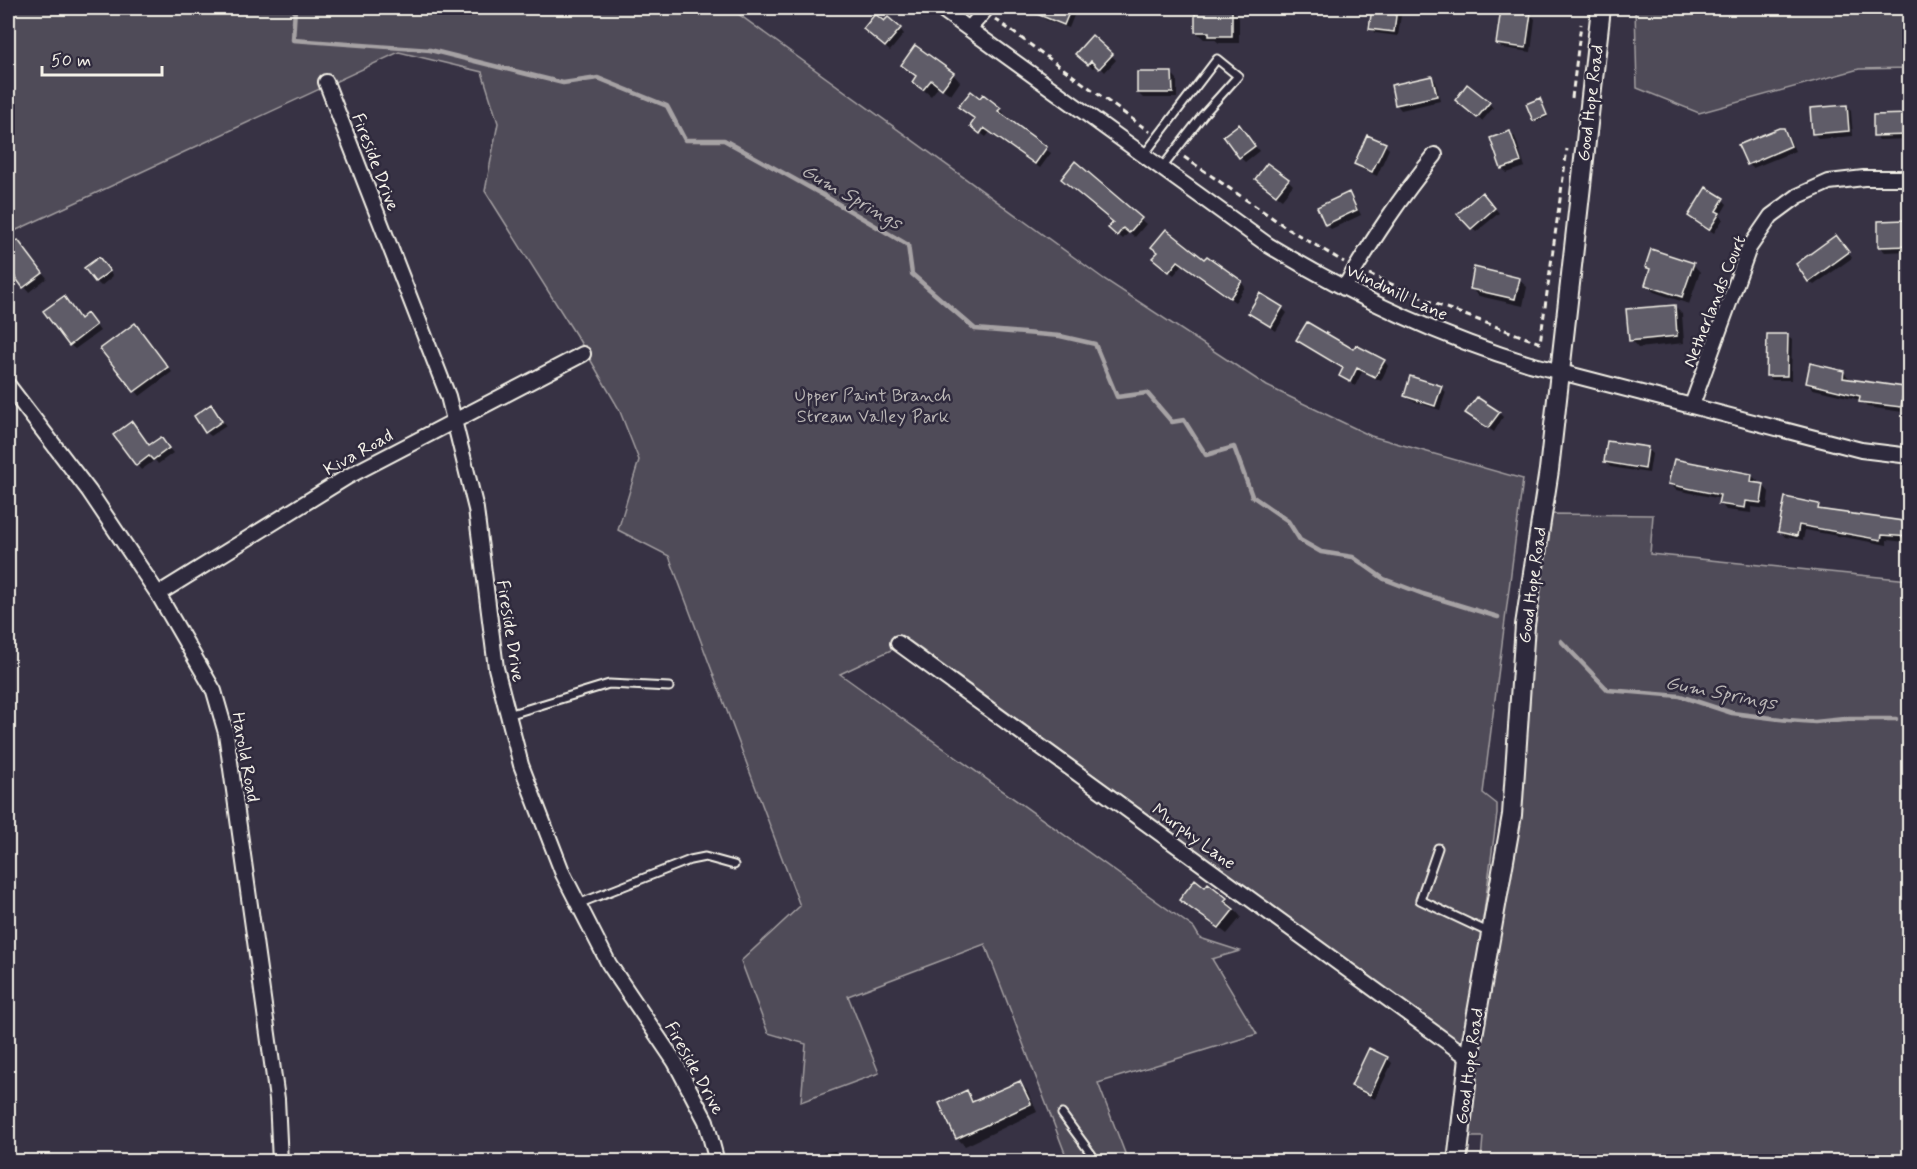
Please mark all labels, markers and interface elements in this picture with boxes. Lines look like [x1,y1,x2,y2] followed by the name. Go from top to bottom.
[42,39,162,77] scale bar
[1572,43,1610,163] street label: Good Hope Road
[51,49,91,73] text: 50 m
[345,110,405,215] street label: Fireside Drive
[796,158,908,238] water label: Gum Springs
[1678,232,1752,371] street label: Netherlands Court
[1342,259,1451,327] street label: Windmill Lane
[794,384,952,429] park label: Upper Paint Branch Stream Valley Park
[319,424,398,482] street label: Kiva Road
[1513,525,1553,645] street label: Good Hope Road
[490,578,530,684] street label: Fireside Drive
[1663,670,1780,718] water label: Gum Springs
[225,710,265,804] street label: Harold Road
[1147,798,1240,875] street label: Murphy Lane
[1450,1006,1490,1126] street label: Good Hope Road
[659,1018,730,1119] street label: Fireside Drive

